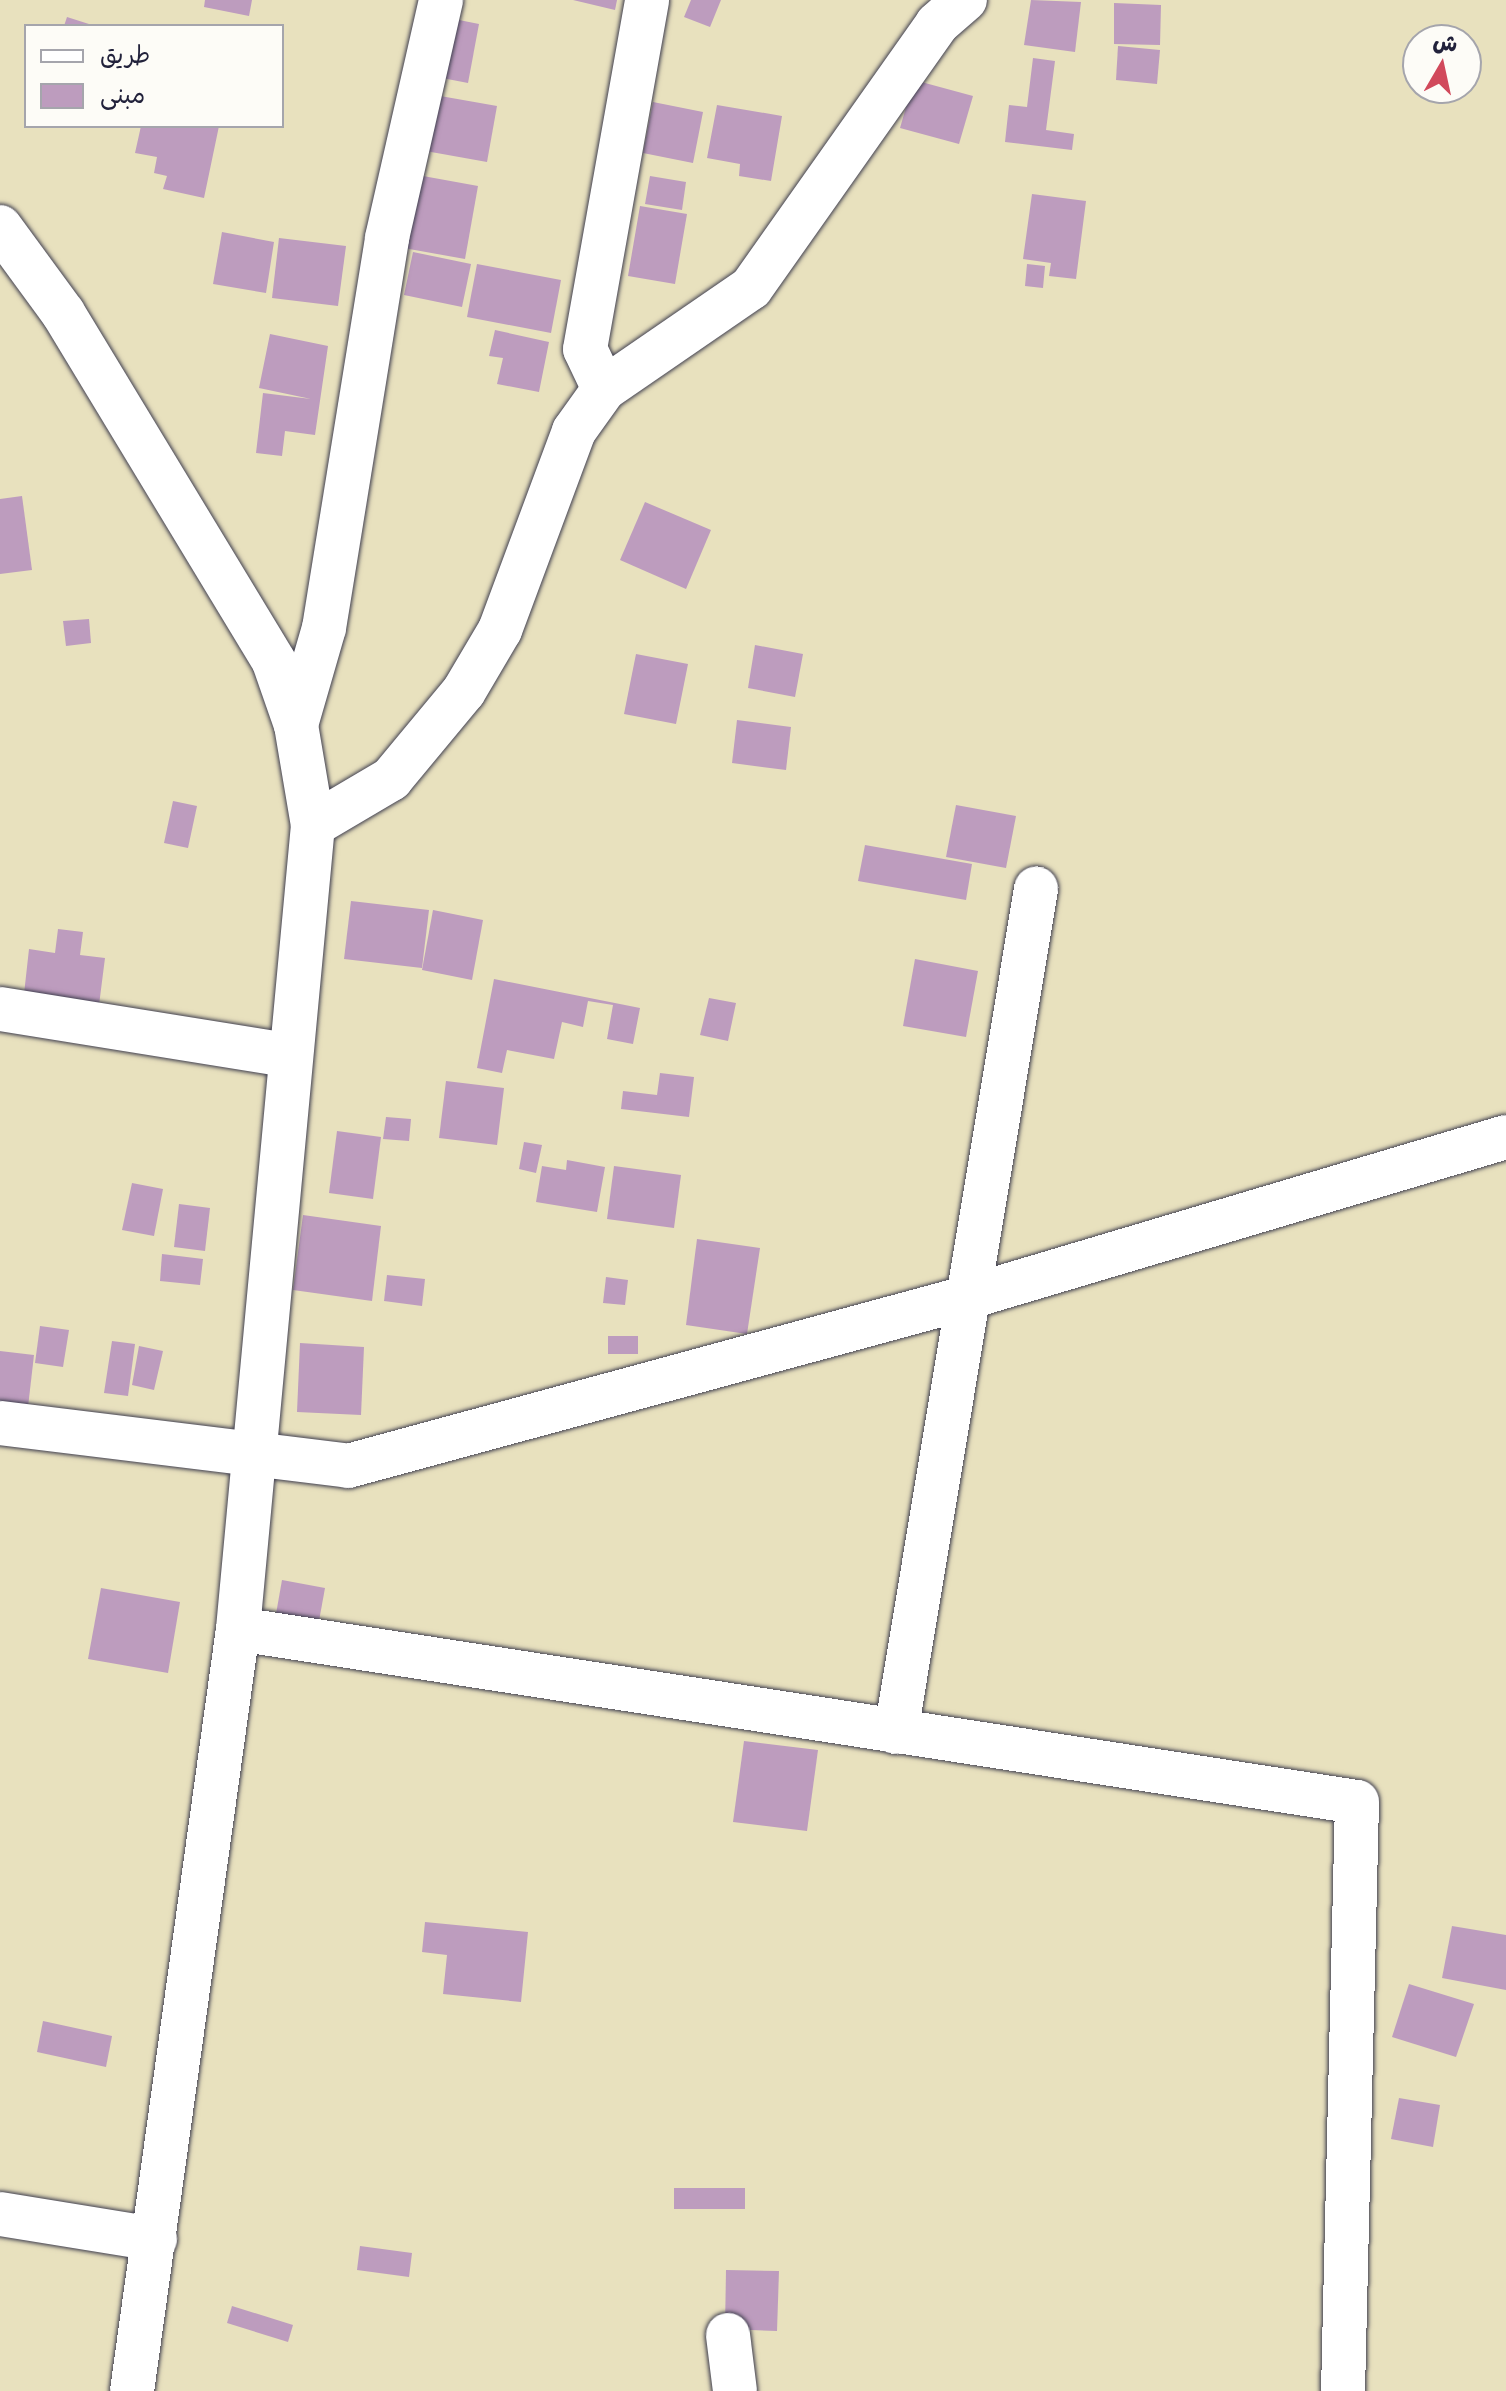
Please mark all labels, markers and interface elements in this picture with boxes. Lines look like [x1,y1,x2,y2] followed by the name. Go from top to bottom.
[24,24,284,128] legend
[1402,24,1482,104] north arrow
[1431,26,1460,58] text: ش
[100,38,150,69] text: طريق
[100,78,145,109] text: مبنى

